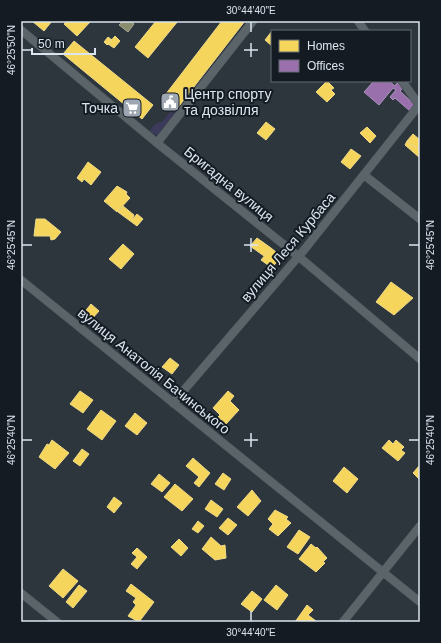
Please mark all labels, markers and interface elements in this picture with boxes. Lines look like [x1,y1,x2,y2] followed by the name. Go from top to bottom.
[226,5,276,16] text: 30°44'40"E
[6,25,17,75] text: 46°25'50"N
[32,30,95,56] scale bar
[271,30,411,82] legend
[38,37,65,51] text: 50 m
[307,39,345,53] text: Homes
[307,59,344,73] text: Offices
[184,86,271,118] place label: Центр спорту та дозвілля
[159,91,181,113] public building icon: Центр спорту та дозвілля
[121,97,143,119] supermarket icon: Точка
[82,100,118,116] place label: Точка
[181,143,277,225] street label: Бригадна вулиця
[238,189,339,305] street label: вулиця Леся Курбаса
[6,220,17,270] text: 46°25'45"N
[425,220,436,270] text: 46°25'45"N
[75,305,233,437] street label: вулиця Анатолія Бачинського
[6,415,17,465] text: 46°25'40"N
[425,415,436,465] text: 46°25'40"N
[226,627,276,638] text: 30°44'40"E

